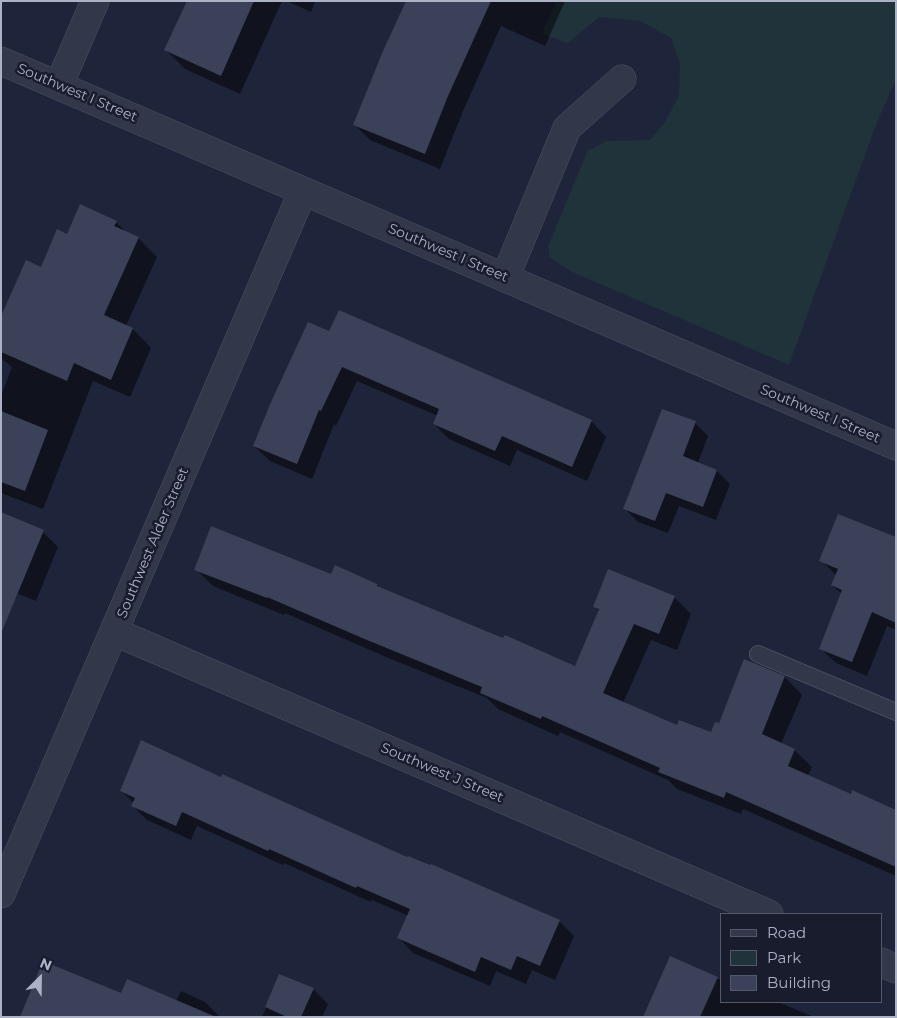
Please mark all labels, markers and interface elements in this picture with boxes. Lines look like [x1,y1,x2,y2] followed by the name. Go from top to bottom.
[14,60,140,126] street label: Southwest I Street
[385,220,511,286] street label: Southwest I Street
[757,381,883,447] street label: Southwest I Street
[114,465,192,621] street label: Southwest Alder Street
[378,740,506,806] street label: Southwest J Street
[720,913,882,1003] legend
[767,923,806,942] text: Road
[767,948,801,967] text: Park
[15,953,65,1003] north arrow
[37,954,55,975] text: N
[767,973,831,992] text: Building

